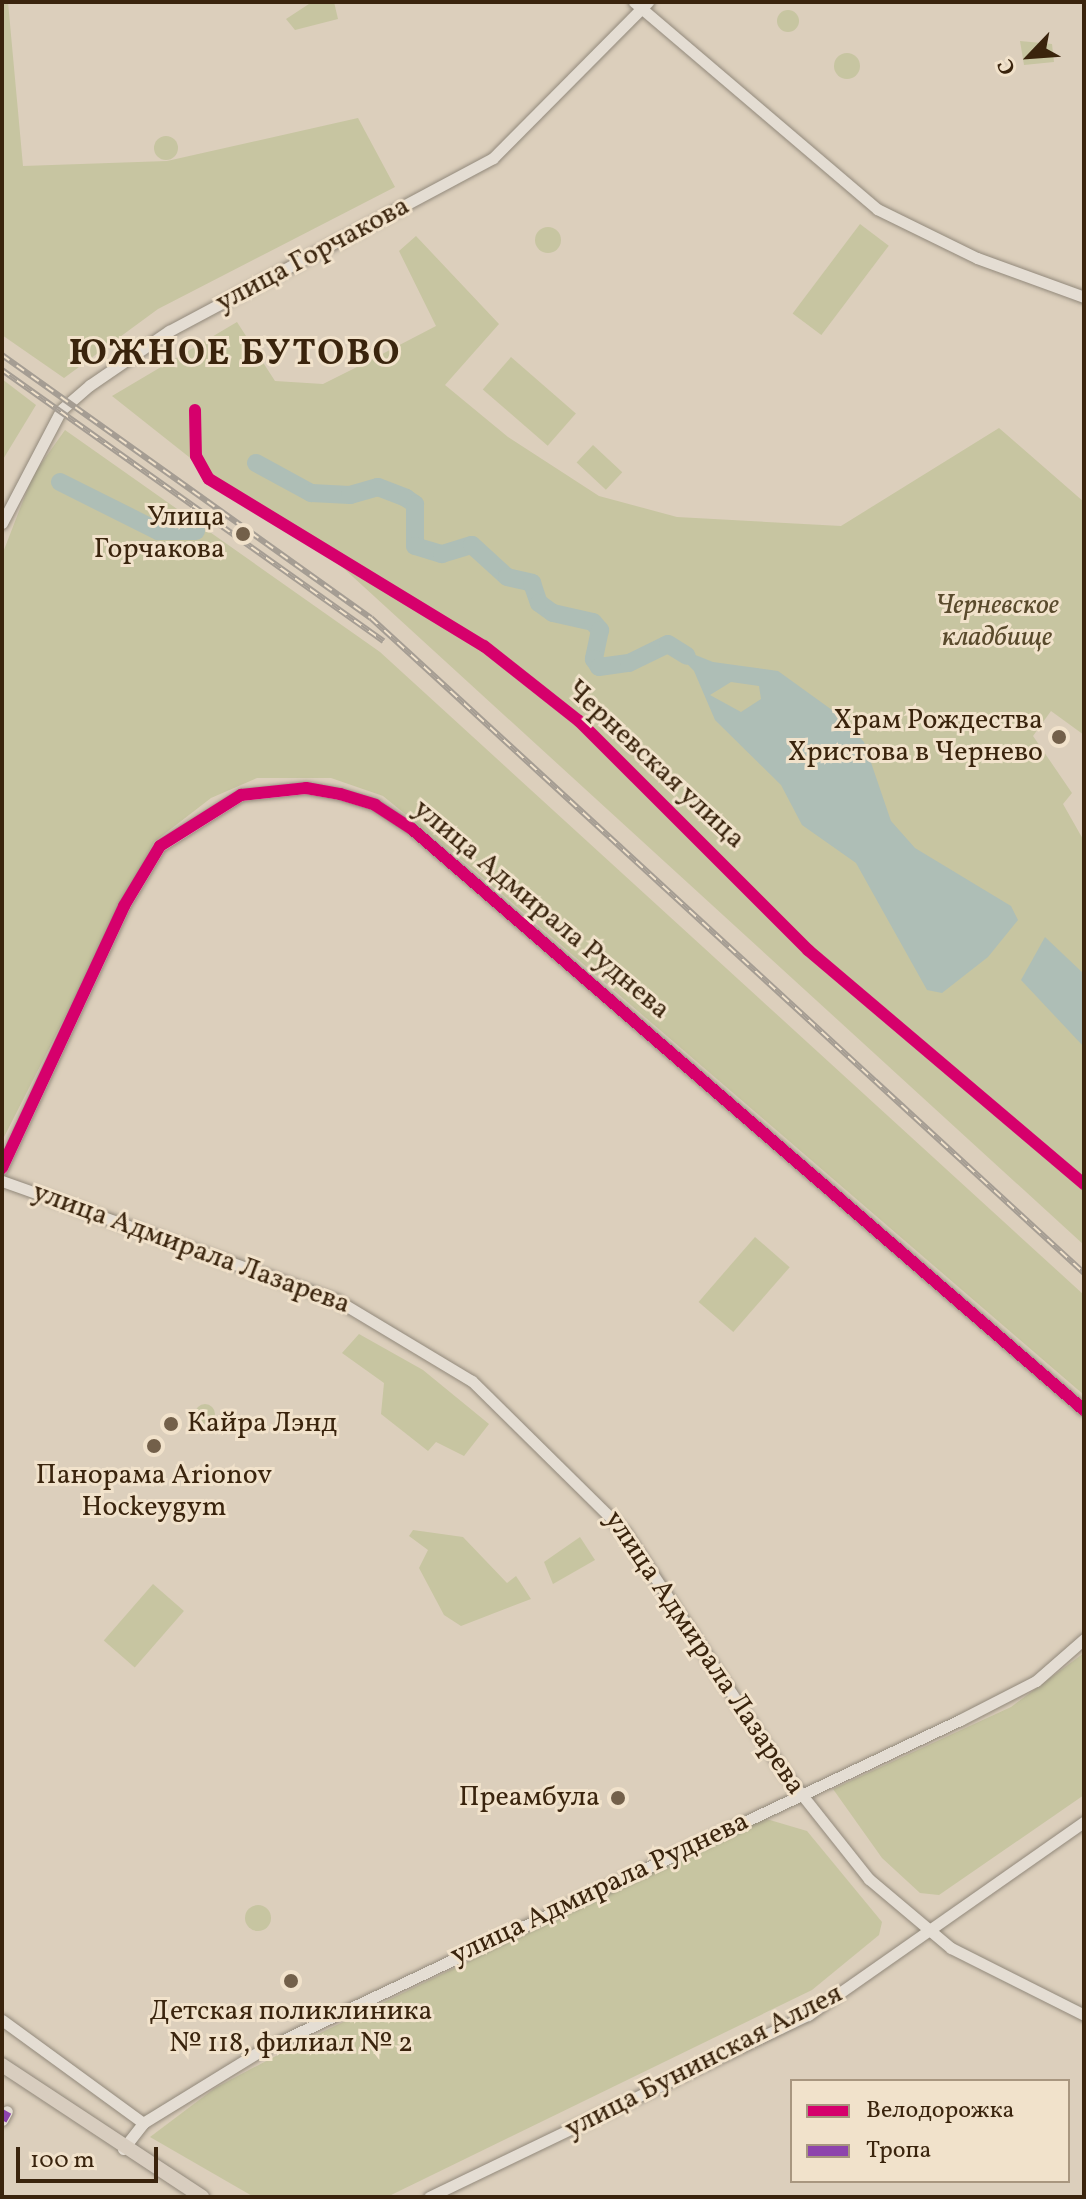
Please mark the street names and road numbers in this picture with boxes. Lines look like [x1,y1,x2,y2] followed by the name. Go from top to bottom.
[210,190,416,320] street label: улица Горчакова
[558,673,752,857] street label: Черневская улица
[406,793,676,1027] street label: улица Адмирала Руднева
[28,1176,354,1322] street label: улица Адмирала Лазарева
[596,1504,812,1802] street label: улица Адмирала Лазарева
[446,1805,754,1973] street label: улица Адмирала Руднева
[560,1977,848,2147] street label: улица Бунинская Аллея

